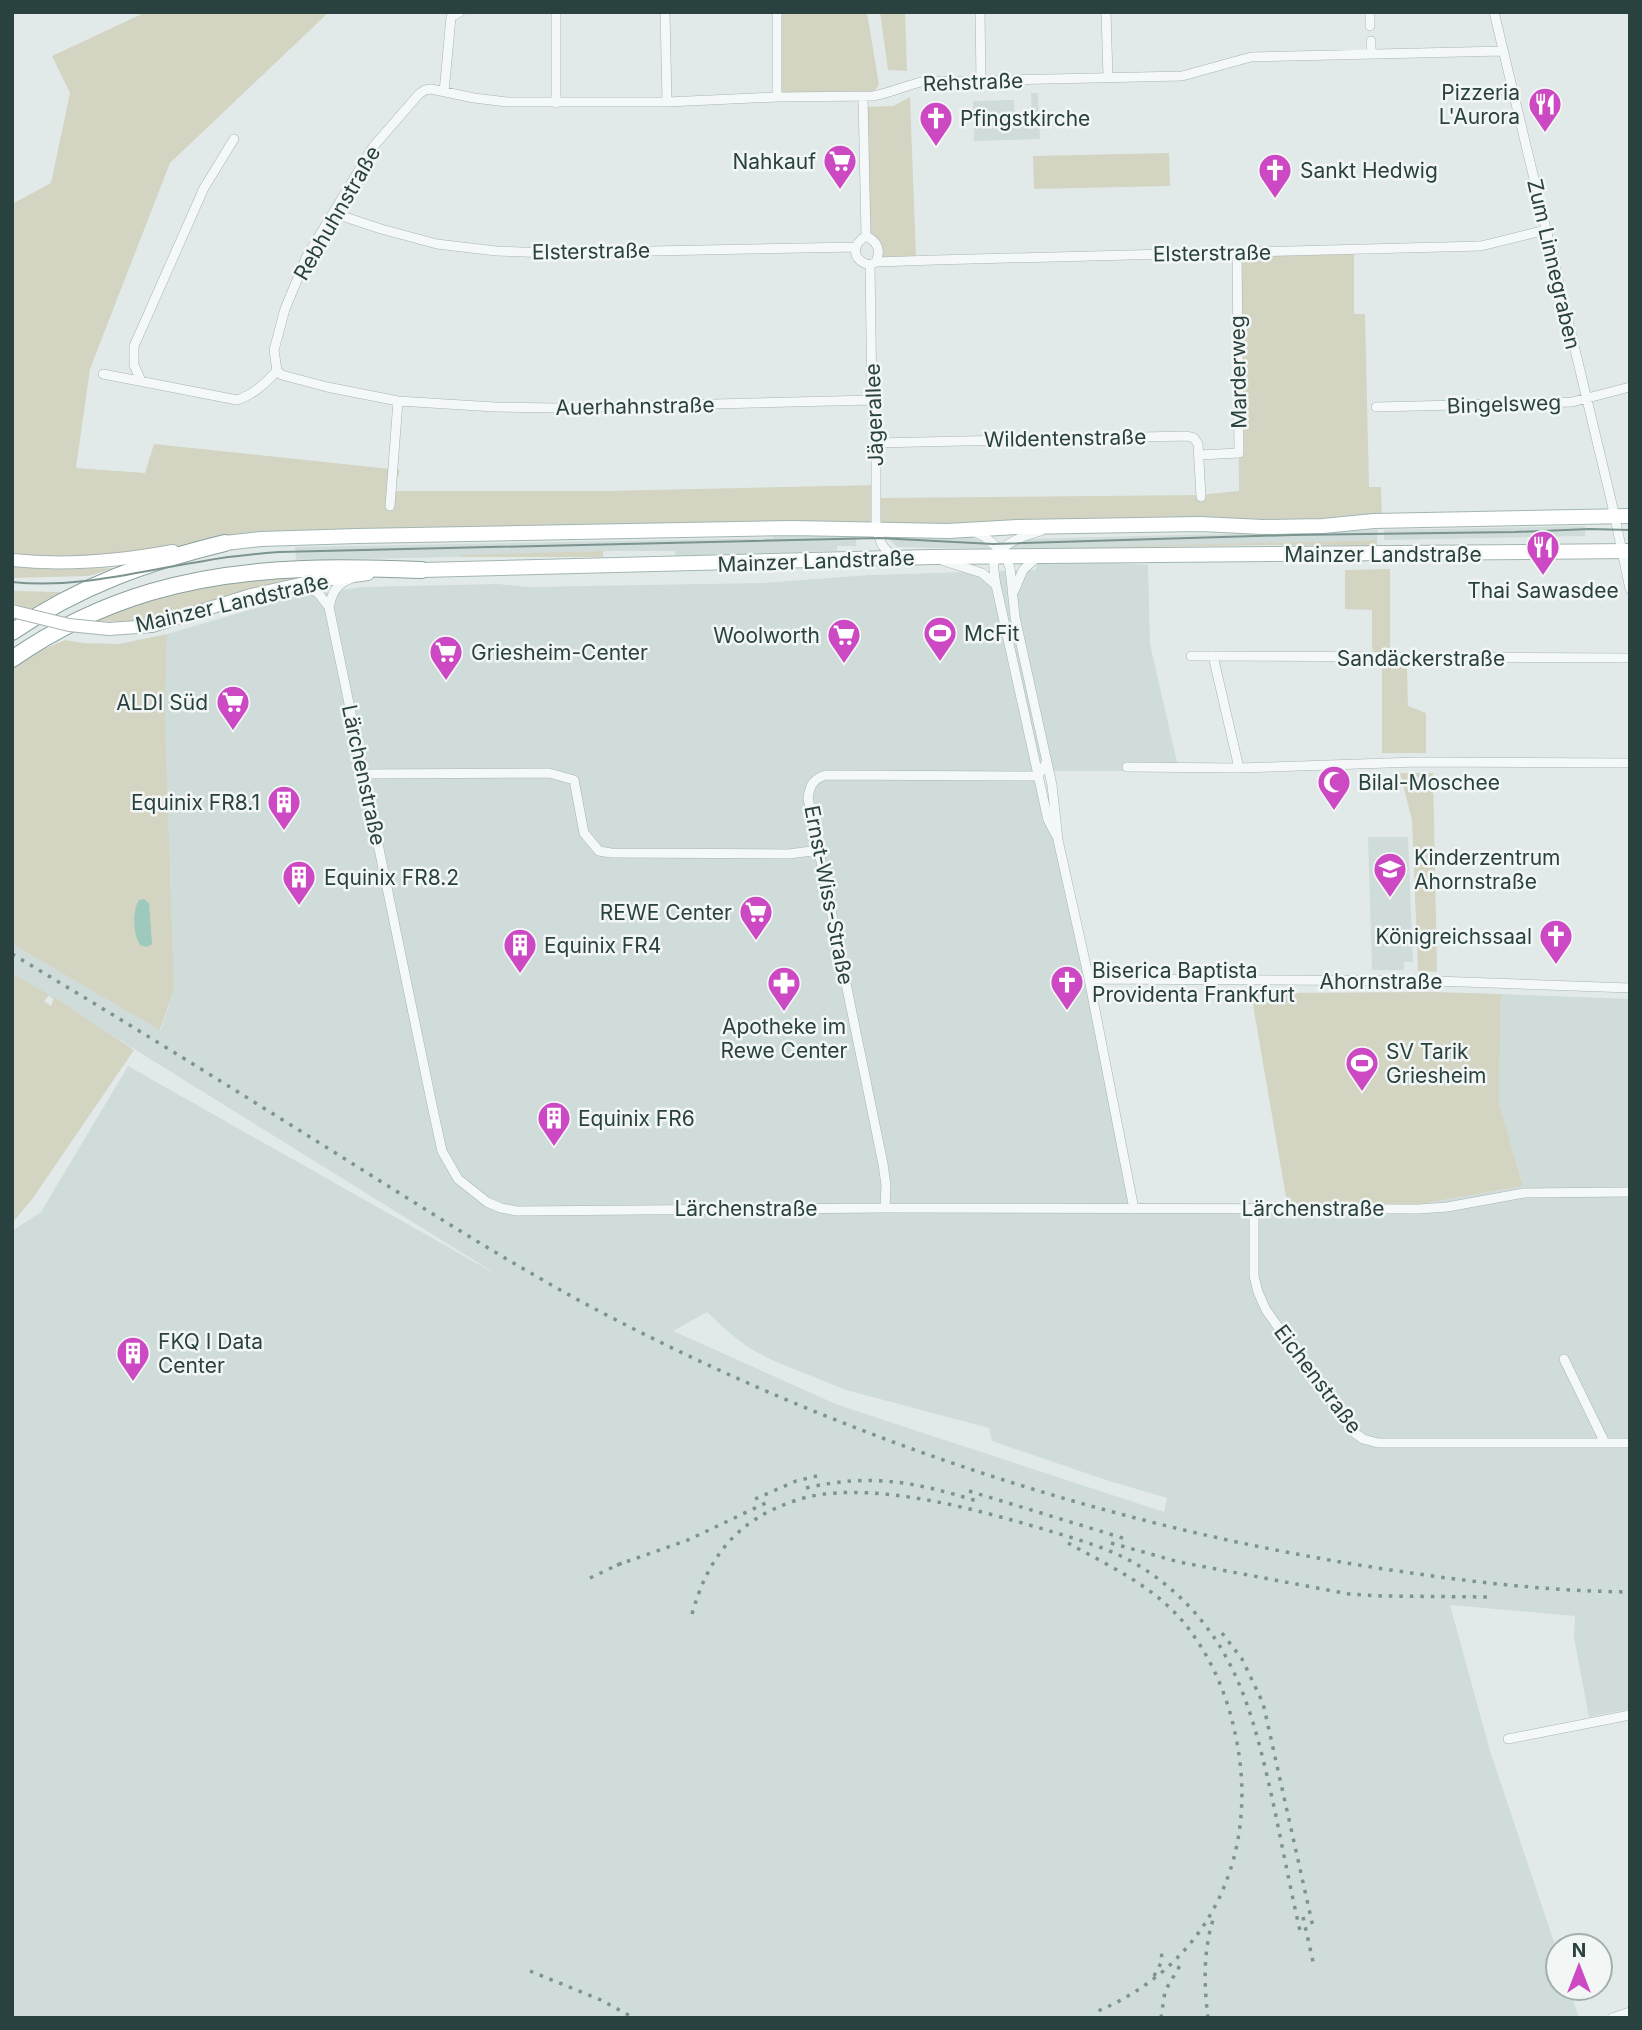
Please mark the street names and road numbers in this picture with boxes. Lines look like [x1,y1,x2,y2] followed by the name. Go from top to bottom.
[922,68,1024,96] street label: Rehstraße
[288,141,386,285] street label: Rebhuhnstraße
[1522,176,1586,352] street label: Zum Linnegraben
[532,237,650,265] street label: Elsterstraße
[1153,239,1271,267] street label: Elsterstraße
[1225,315,1251,429] street label: Marderweg
[860,363,888,467] street label: Jägerallee
[1446,390,1562,418] street label: Bingelsweg
[555,392,715,420] street label: Auerhahnstraße
[984,424,1146,452] street label: Wildentenstraße
[1284,542,1482,567] street label: Mainzer Landstraße
[717,545,915,577] street label: Mainzer Landstraße
[133,569,331,637] street label: Mainzer Landstraße
[1337,646,1505,671] street label: Sandäckerstraße
[337,702,391,848] street label: Lärchenstraße
[799,803,859,987] street label: Ernst-Wiss-Straße
[1320,969,1442,994] street label: Ahornstraße
[674,1196,818,1221] street label: Lärchenstraße
[1241,1196,1385,1221] street label: Lärchenstraße
[1269,1320,1367,1438] street label: Eichenstraße

